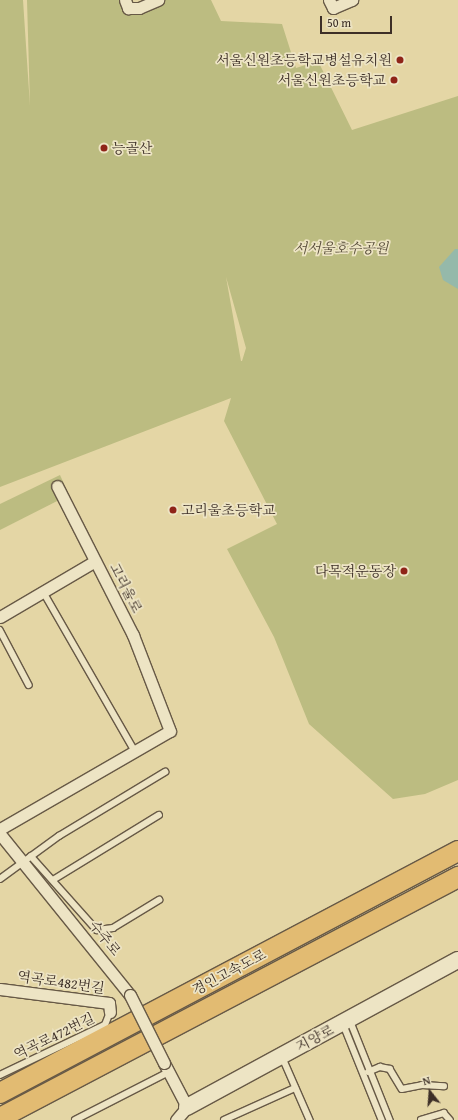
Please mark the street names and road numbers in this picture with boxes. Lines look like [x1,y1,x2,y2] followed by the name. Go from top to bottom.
[106,560,146,616] street label: 고리울로
[86,917,124,959] street label: 수주로
[189,946,269,998] street label: 경인고속도로
[16,968,106,996] street label: 역곡로482번길
[11,1009,97,1063] street label: 역곡로472번길
[293,1021,337,1055] street label: 지양로

